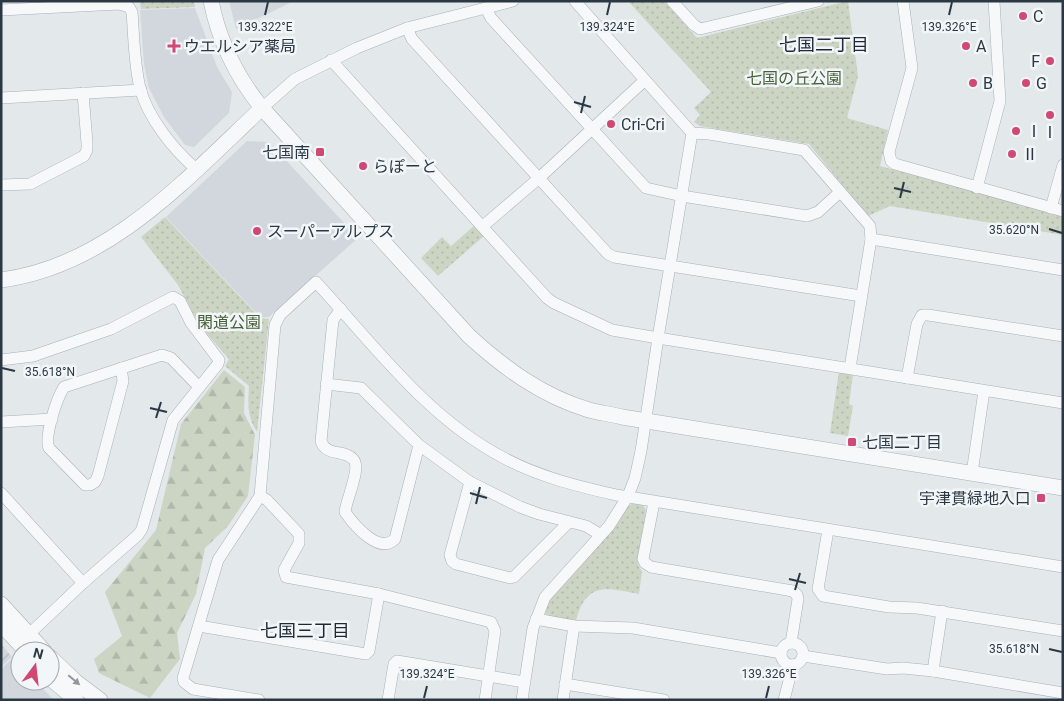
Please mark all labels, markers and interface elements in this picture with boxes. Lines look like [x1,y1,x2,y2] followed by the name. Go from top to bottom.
[1033,7,1043,26] place label: C
[1017,10,1029,22] marker: C
[238,20,293,34] text: 139.322°E
[580,20,635,34] text: 139.324°E
[922,20,977,34] text: 139.326°E
[779,34,869,55] district label: 七国二丁目
[184,37,296,56] place label: ウエルシア薬局
[976,37,987,56] place label: A
[168,40,180,52] marker: ウエルシア薬局
[960,40,972,52] marker: A
[1031,52,1040,71] place label: F
[1044,55,1056,67] marker: F
[746,69,842,88] park label: 七国の丘公園
[983,74,993,93] place label: B
[1036,74,1047,93] place label: G
[967,77,979,89] marker: B
[1020,77,1032,89] marker: G
[1044,109,1056,121] marker: I
[621,115,665,134] place label: Cri-Cri
[605,118,617,130] marker: Cri-Cri
[1026,122,1042,141] place label: Ⅰ
[1048,123,1052,142] place label: I
[1010,125,1022,137] marker: Ⅰ
[262,143,310,162] place label: 七国南
[1022,145,1038,164] place label: Ⅱ
[314,146,326,158] marker: 七国南
[1006,148,1018,160] marker: Ⅱ
[373,157,437,176] place label: らぽーと
[357,160,369,172] marker: らぽーと
[267,222,394,241] place label: スーパーアルプス
[989,223,1039,237] text: 35.620°N
[251,225,263,237] marker: スーパーアルプス
[197,313,261,332] park label: 閑道公園
[25,365,75,379] text: 35.618°N
[862,433,942,452] place label: 七国二丁目
[846,436,858,448] marker: 七国二丁目
[919,489,1031,508] place label: 宇津貫緑地入口
[1035,492,1047,504] marker: 宇津貫緑地入口
[260,620,350,641] district label: 七国三丁目
[10,641,60,691] north arrow
[989,642,1039,656] text: 35.618°N
[32,644,45,662] text: N
[400,667,455,681] text: 139.324°E
[742,667,797,681] text: 139.326°E
[67,675,80,686] one-way arrow

